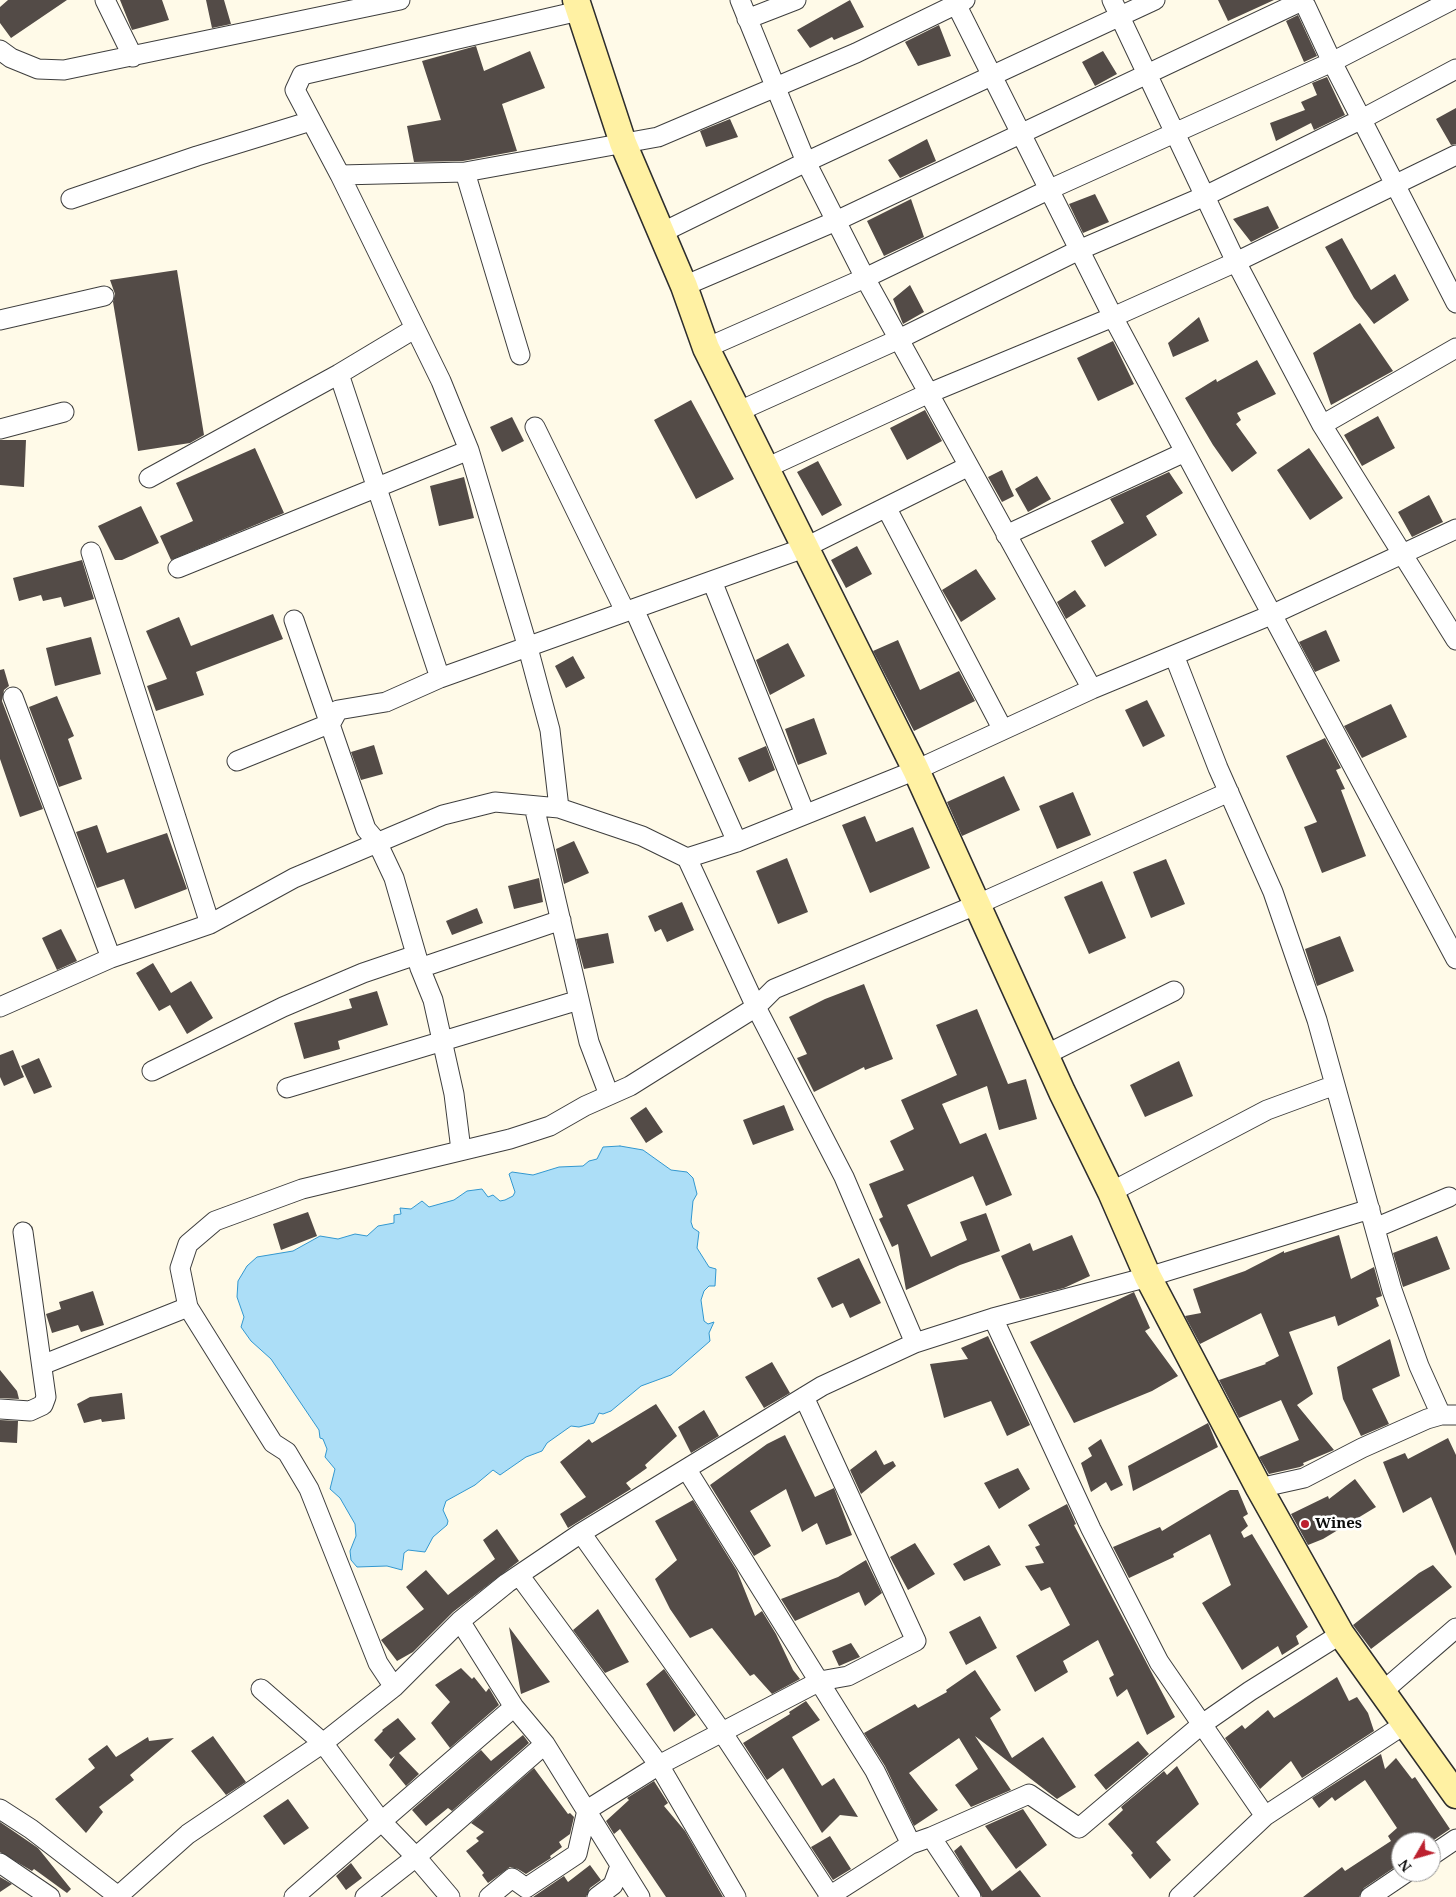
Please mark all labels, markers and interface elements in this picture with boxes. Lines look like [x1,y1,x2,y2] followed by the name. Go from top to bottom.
[1315,1515,1362,1533] place label: Wines
[1299,1518,1311,1530] marker: Wines
[1391,1832,1441,1882] north arrow
[1394,1856,1415,1876] text: N

